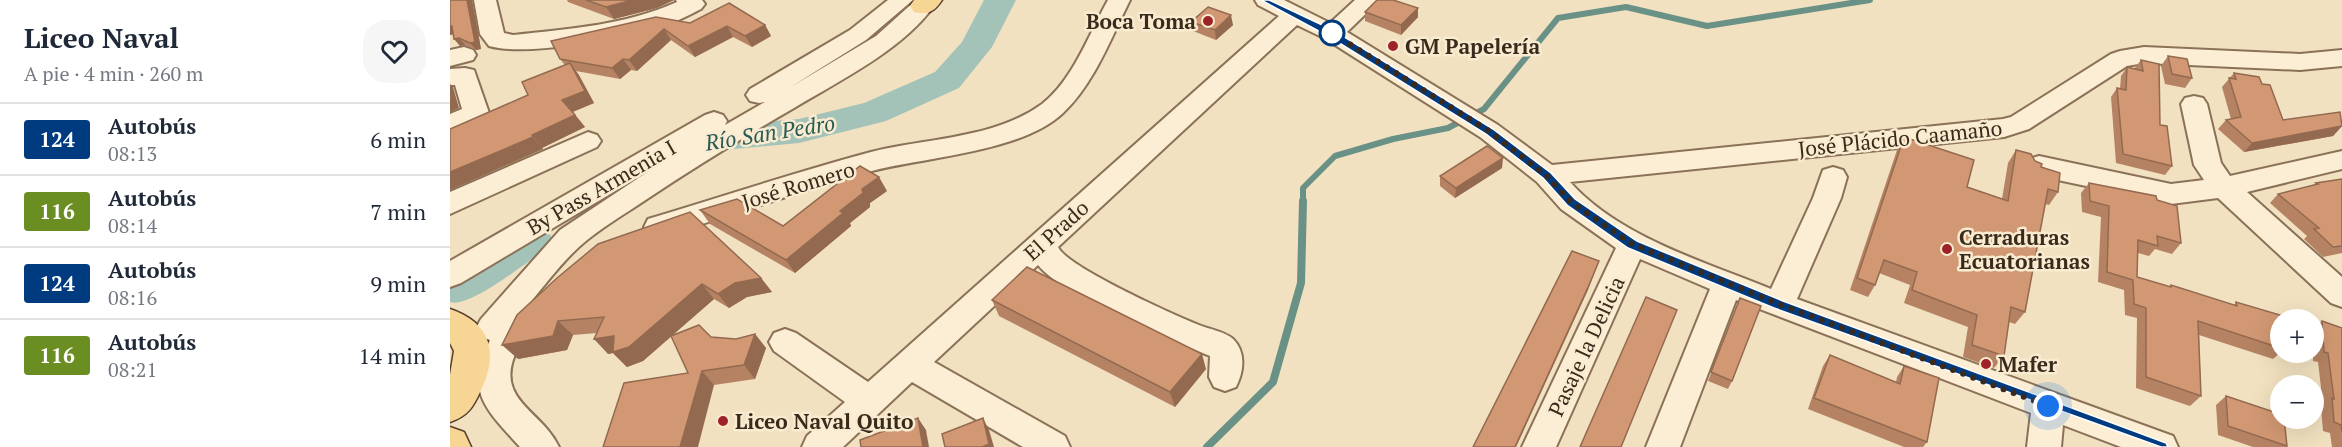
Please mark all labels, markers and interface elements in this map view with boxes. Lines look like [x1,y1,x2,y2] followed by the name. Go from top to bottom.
[1086,7,1196,35] place label: Boca Toma
[1201,14,1215,28] marker: Boca Toma
[24,19,179,56] text: Liceo Naval
[363,20,426,83] button: heart
[1319,20,1345,46] unlabelled marker
[1405,32,1540,60] place label: GM Papelería
[1386,39,1400,53] marker: GM Papelería
[24,60,203,87] text: A pie · 4 min · 260 m
[702,107,837,157] water label: Río San Pedro
[108,111,196,140] text: Autobús
[1797,113,2003,163] street label: José Plácido Caamaño
[39,125,75,153] text: 124
[370,125,426,154] text: 6 min
[521,133,681,241] street label: By Pass Armenia I
[108,140,157,167] text: 08:13
[738,155,858,215] street label: José Romero
[108,183,196,212] text: Autobús
[1018,193,1094,267] street label: El Prado
[39,197,75,225] text: 116
[370,197,426,226] text: 7 min
[108,212,157,239] text: 08:14
[1959,223,2090,275] place label: Cerraduras Ecuatorianas
[1940,242,1954,256] marker: Cerraduras Ecuatorianas
[108,255,196,284] text: Autobús
[39,269,75,297] text: 124
[370,269,426,298] text: 9 min
[1541,271,1631,420] street label: Pasaje la Delicia
[108,284,157,311] text: 08:16
[2270,309,2324,429] map controls
[2270,309,2324,363] button: +
[108,327,196,356] text: Autobús
[39,341,75,369] text: 116
[359,341,426,370] text: 14 min
[1998,350,2057,378] place label: Mafer
[108,356,157,383] text: 08:21
[1979,357,1993,371] marker: Mafer
[2270,375,2324,429] button: −
[2033,391,2063,421] your location
[735,407,913,435] place label: Liceo Naval Quito
[716,414,730,428] marker: Liceo Naval Quito

